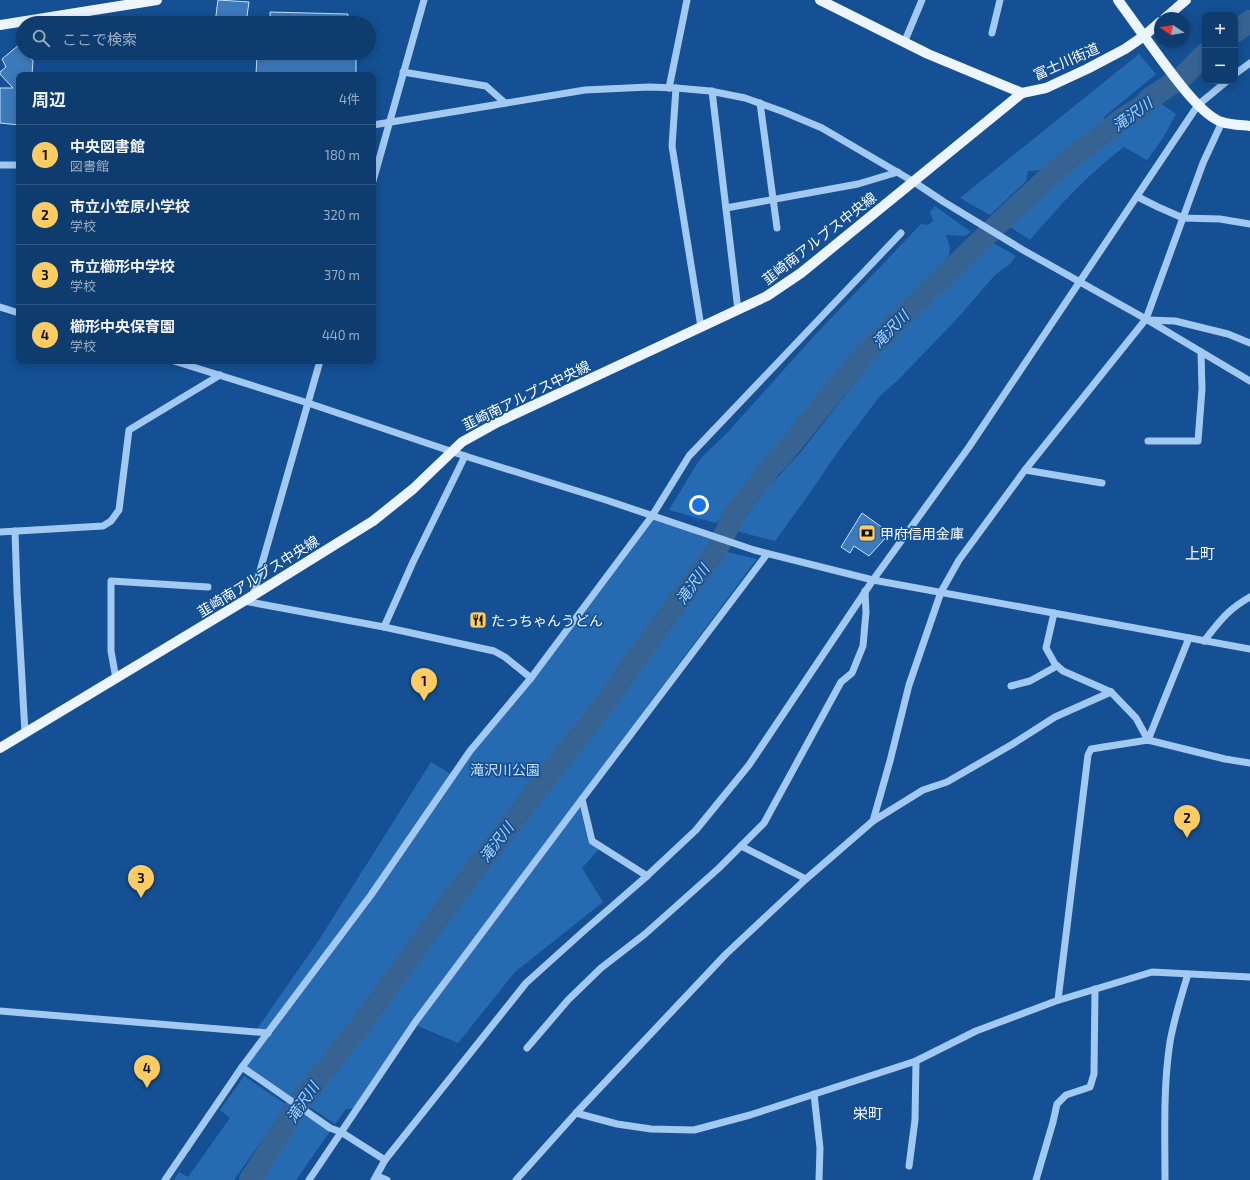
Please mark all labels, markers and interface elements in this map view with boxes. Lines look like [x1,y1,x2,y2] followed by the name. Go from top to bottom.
[1154,12,1190,48] north arrow
[1202,12,1238,84] map controls
[1202,12,1238,48] button: +
[16,16,376,60] search box
[30,27,52,49] icon: search
[62,30,137,48] text: ここで検索
[1031,39,1101,83] street label: 富士川街道
[1202,48,1238,84] button: −
[32,89,66,109] text: 周辺
[339,91,360,107] text: 4件
[1109,92,1157,135] water label: 滝沢川
[70,137,145,155] text: 中央図書館
[42,147,48,163] text: 1
[325,147,360,163] text: 180 m
[70,158,109,174] text: 図書館
[759,188,879,288] street label: 韮崎南アルプス中央線
[70,197,190,215] text: 市立小笠原小学校
[41,207,49,223] text: 2
[323,207,360,223] text: 320 m
[70,218,96,234] text: 学校
[70,257,175,275] text: 市立櫛形中学校
[41,267,49,283] text: 3
[324,267,360,283] text: 370 m
[70,278,96,294] text: 学校
[868,305,913,351] water label: 滝沢川
[70,317,175,335] text: 櫛形中央保育園
[41,327,49,343] text: 4
[322,327,360,343] text: 440 m
[70,338,96,354] text: 学校
[459,357,593,433] street label: 韮崎南アルプス中央線
[689,495,709,515] your location
[857,523,877,543] bank icon: 甲府信用金庫
[880,525,964,542] place label: 甲府信用金庫
[194,532,322,620] street label: 韮崎南アルプス中央線
[1185,544,1215,562] district label: 上町
[671,559,714,607] water label: 滝沢川
[468,610,488,630] restaurant icon: たっちゃんうどん
[491,612,603,629] place label: たっちゃんうどん
[411,668,437,701] pin: 1
[470,761,540,778] park label: 滝沢川公園
[1174,805,1200,838] pin: 2
[475,817,518,865] water label: 滝沢川
[128,865,154,898] pin: 3
[134,1055,160,1088] pin: 4
[282,1077,323,1126] water label: 滝沢川
[853,1104,883,1122] district label: 栄町

